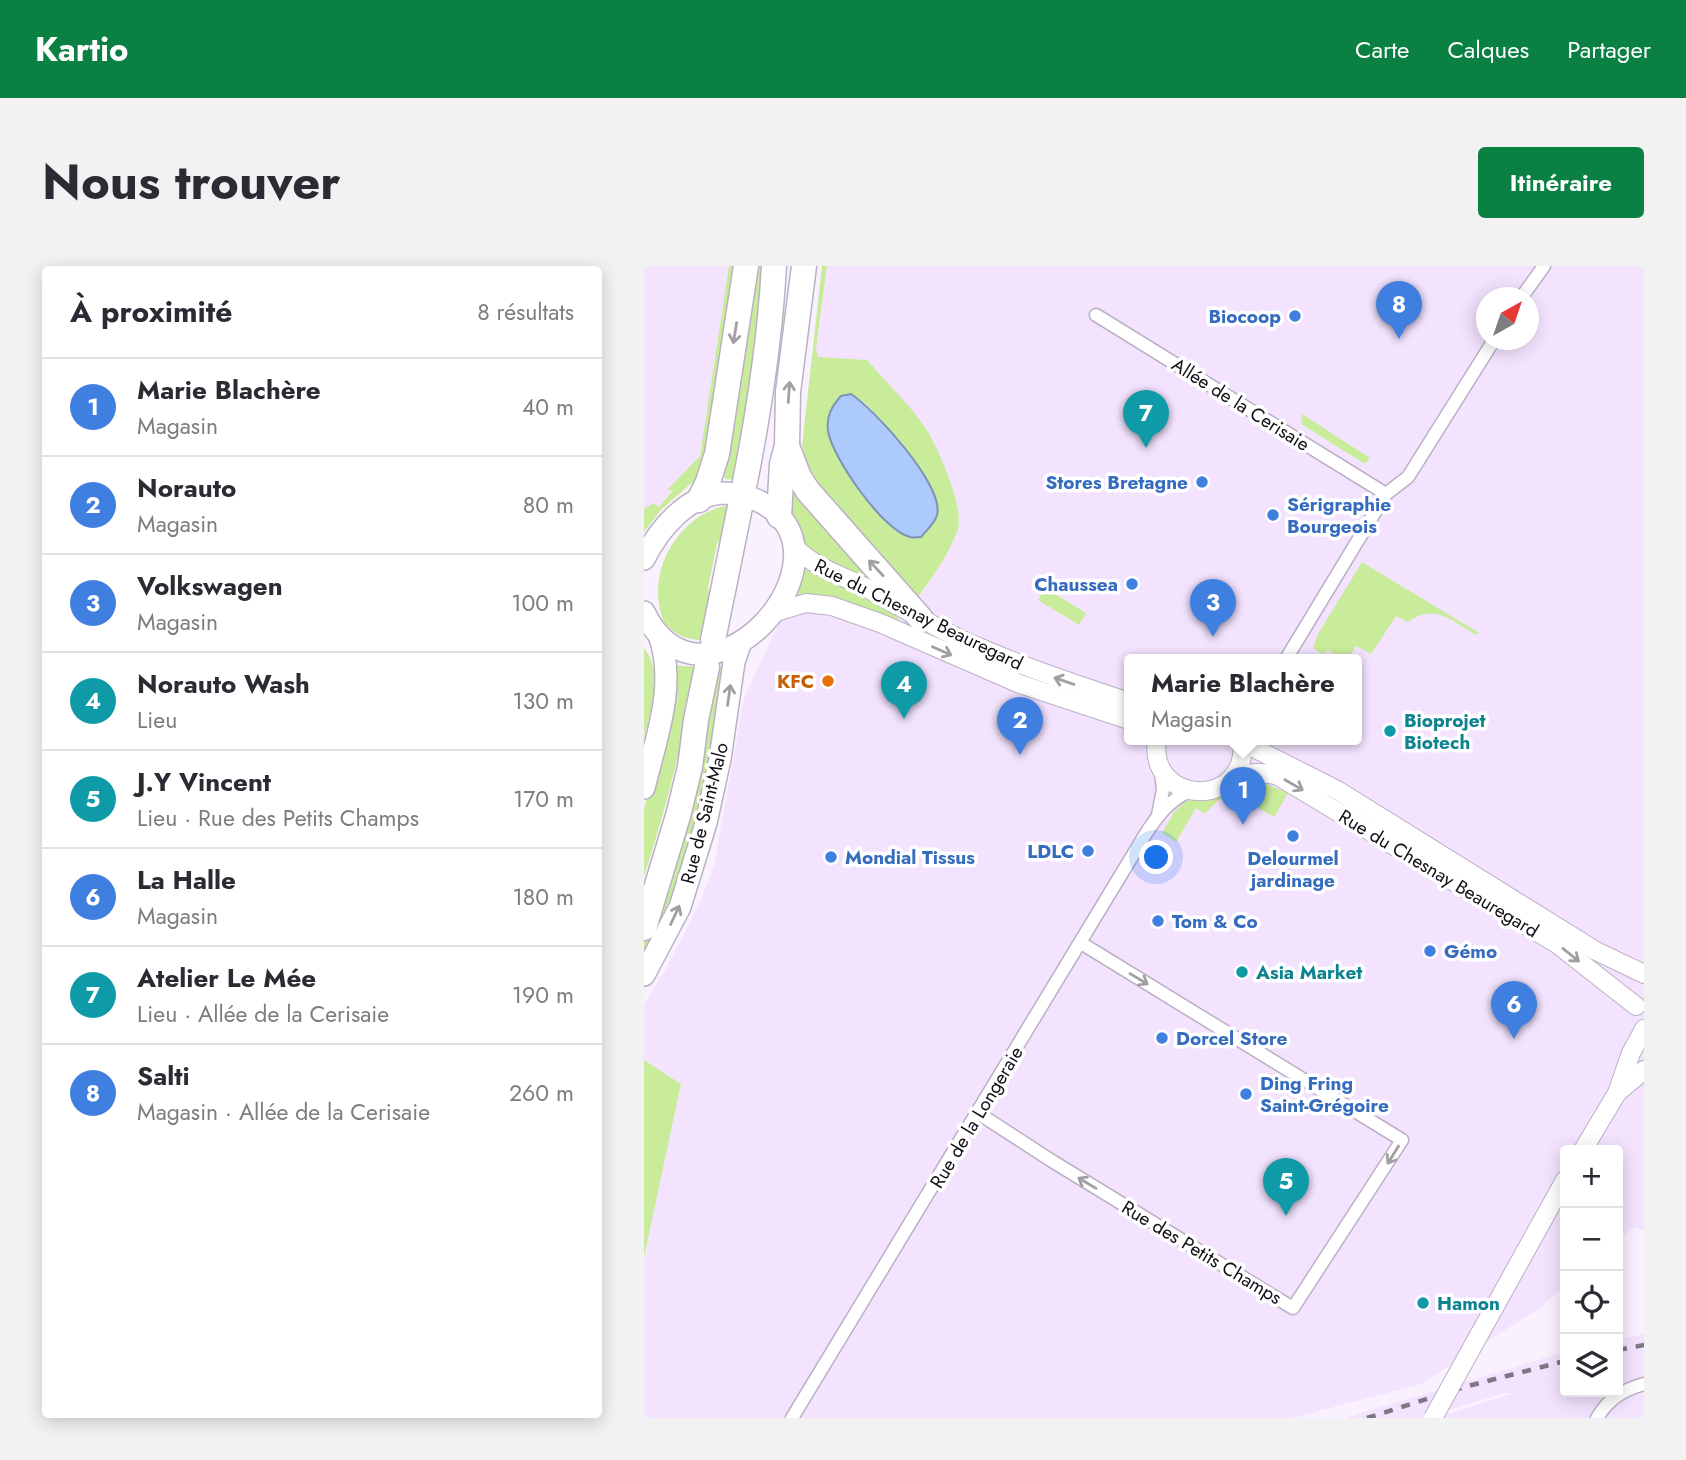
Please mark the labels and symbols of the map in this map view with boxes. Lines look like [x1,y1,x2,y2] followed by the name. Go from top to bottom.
[1376,281,1422,339] pin: 8
[1476,287,1539,350] north arrow
[1208,303,1281,330] place label: Biocoop
[1287,308,1303,324] marker: Biocoop
[728,322,741,344] one-way arrow
[1167,351,1315,458] street label: Allée de la Cerisaie
[783,381,796,403] one-way arrow
[1123,390,1169,448] pin: 7
[1045,469,1188,496] place label: Stores Bretagne
[1194,474,1210,490] marker: Stores Bretagne
[1287,491,1391,540] place label: Sérigraphie Bourgeois
[1265,507,1281,523] marker: Sérigraphie Bourgeois
[810,552,1028,677] street label: Rue du Chesnay Beauregard
[868,559,884,577] one-way arrow
[1034,571,1118,598] place label: Chaussea
[1124,576,1140,592] marker: Chaussea
[1190,579,1236,637] pin: 3
[931,645,952,658] one-way arrow
[881,661,927,719] pin: 4
[777,668,814,695] place label: KFC
[820,673,836,689] marker: KFC
[1054,674,1076,686] one-way arrow
[723,684,736,706] one-way arrow
[997,697,1043,755] pin: 2
[1404,707,1486,756] place label: Bioprojet Biotech
[1382,723,1398,739] marker: Bioprojet Biotech
[674,740,735,887] street label: Rue de Saint-Malo
[1220,767,1266,825] pin: 1
[1283,778,1303,792] one-way arrow
[1334,803,1544,944] street label: Rue du Chesnay Beauregard
[1285,828,1301,844] marker: Delourmel jardinage
[1027,838,1074,865] place label: LDLC
[1139,840,1173,874] your location
[1080,843,1096,859] marker: LDLC
[845,844,975,871] place label: Mondial Tissus
[1247,845,1339,894] place label: Delourmel jardinage
[823,849,839,865] marker: Mondial Tissus
[669,905,683,926] one-way arrow
[1172,908,1258,935] place label: Tom & Co
[1150,913,1166,929] marker: Tom & Co
[1444,938,1497,965] place label: Gémo
[1422,943,1438,959] marker: Gémo
[1561,948,1579,963] one-way arrow
[1255,959,1362,986] place label: Asia Market
[1234,964,1250,980] marker: Asia Market
[1128,973,1148,987] one-way arrow
[1491,981,1537,1039] pin: 6
[1176,1025,1287,1052] place label: Dorcel Store
[1154,1030,1170,1046] marker: Dorcel Store
[923,1041,1030,1193] street label: Rue de la Longeraie
[1260,1070,1389,1119] place label: Ding Fring Saint-Grégoire
[1238,1086,1254,1102] marker: Ding Fring Saint-Grégoire
[1385,1144,1399,1164] one-way arrow
[1263,1158,1309,1216] pin: 5
[1078,1176,1098,1190] one-way arrow
[1117,1194,1287,1311] street label: Rue des Petits Champs
[1437,1290,1500,1317] place label: Hamon
[1415,1295,1431,1311] marker: Hamon

